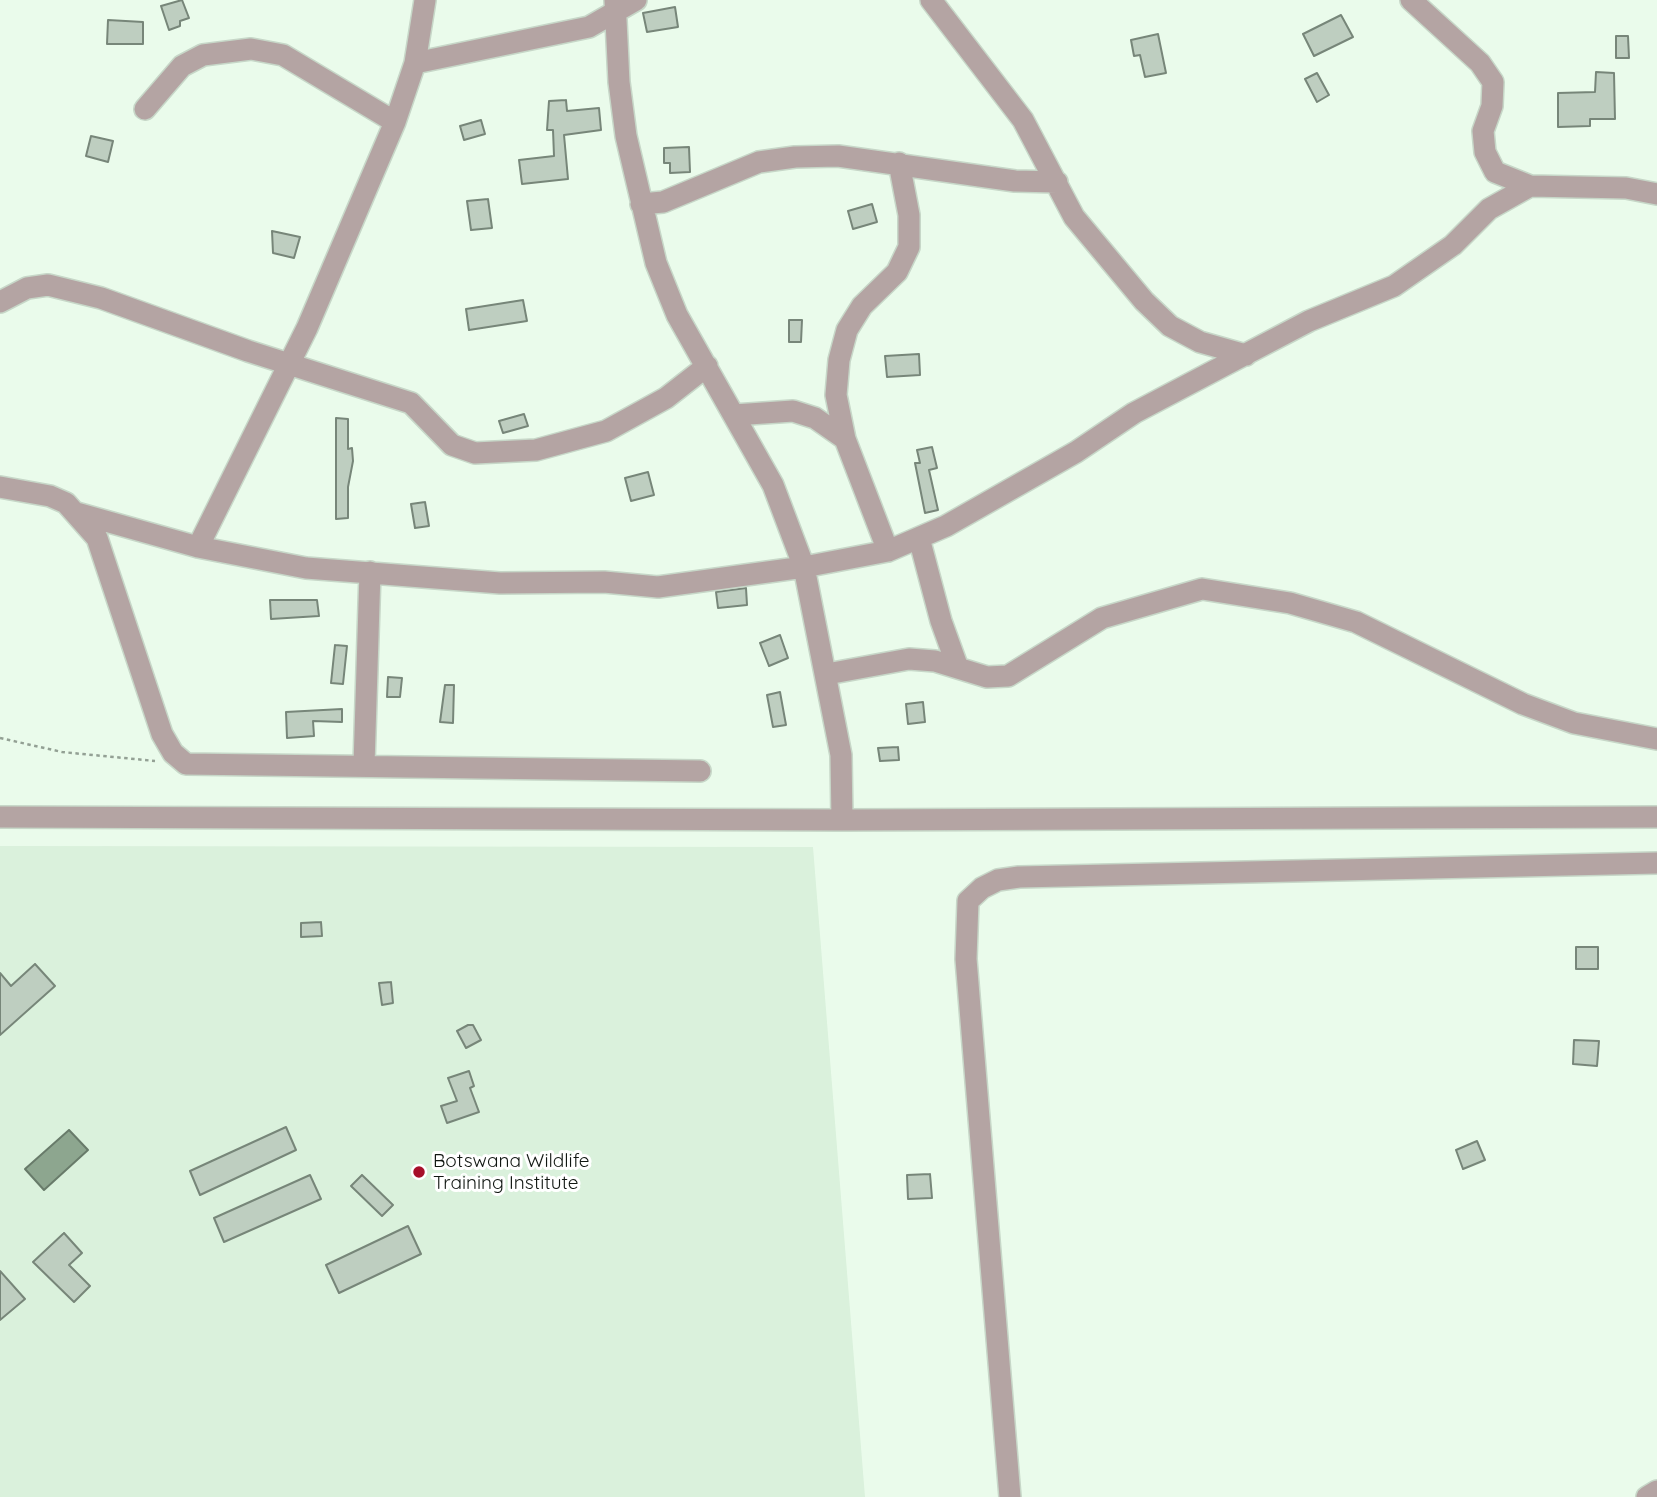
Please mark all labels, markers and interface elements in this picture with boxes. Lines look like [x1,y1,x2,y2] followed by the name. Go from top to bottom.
[433,1150,590,1194] place label: Botswana Wildlife Training Institute
[411,1164,427,1180] marker: Botswana Wildlife Training Institute

